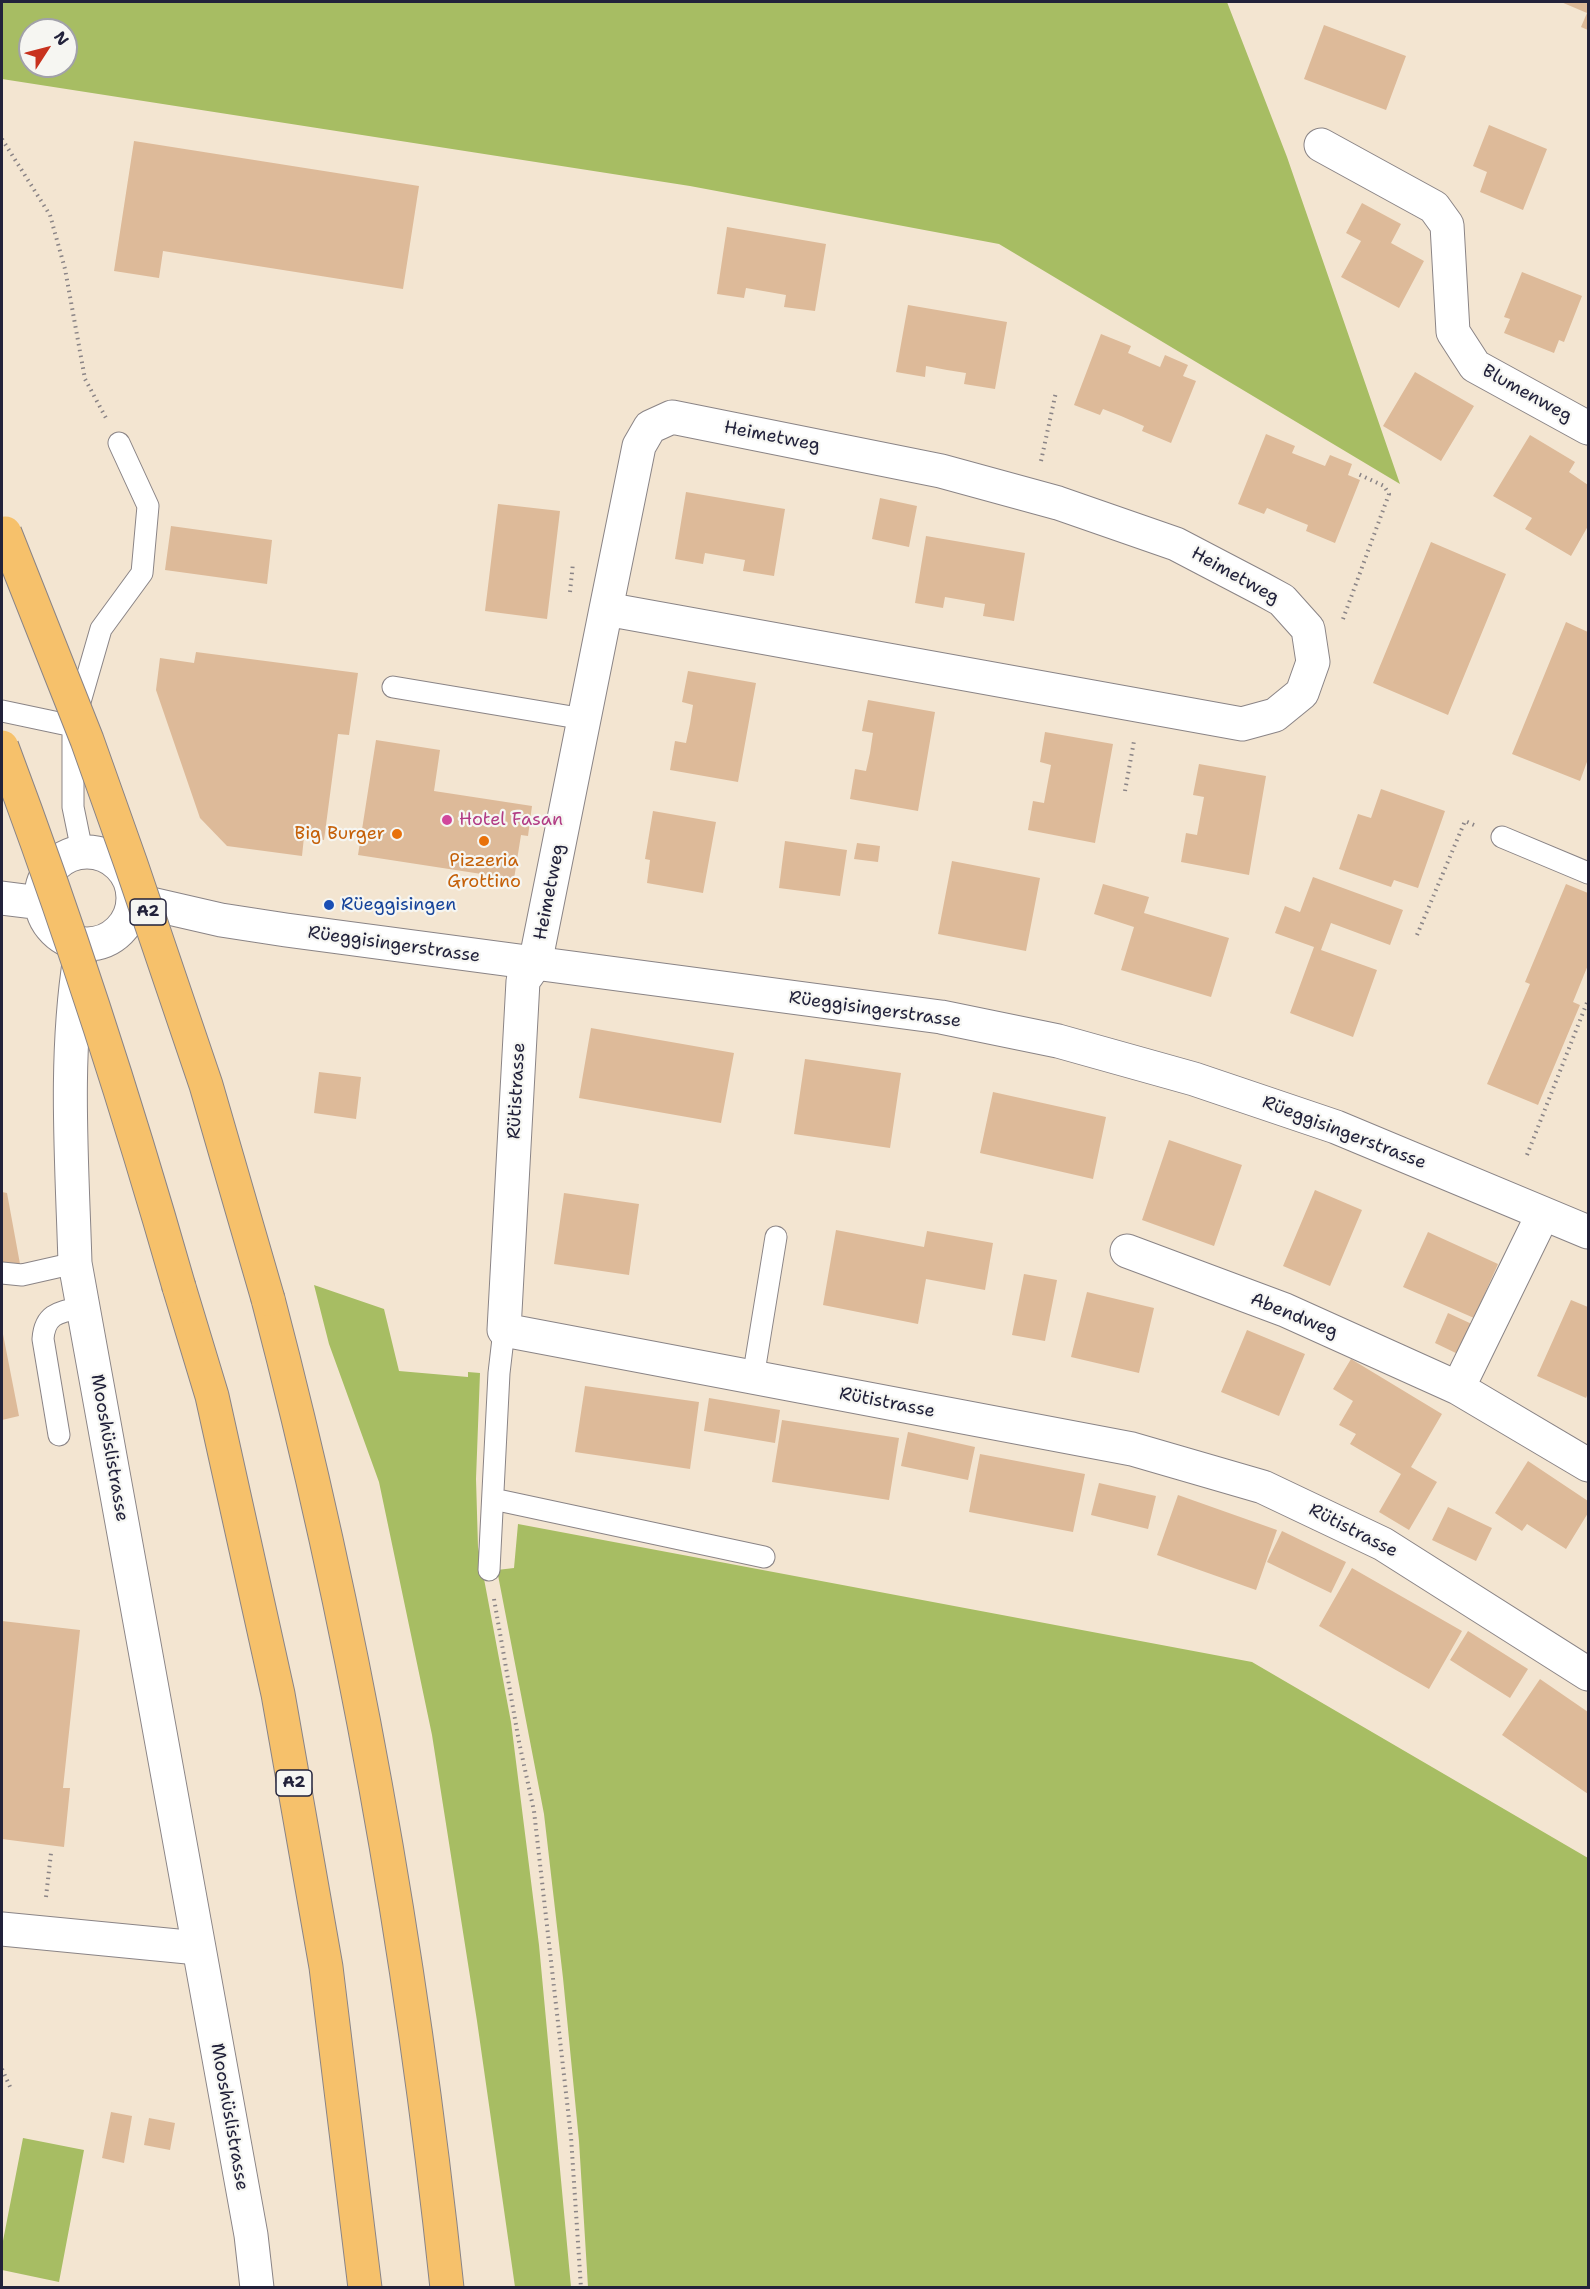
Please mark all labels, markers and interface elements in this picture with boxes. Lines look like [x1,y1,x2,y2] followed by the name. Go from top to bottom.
[18,18,78,78] north arrow
[49,27,74,50] text: N
[1478,361,1576,427] street label: Blumenweg
[722,417,822,457] street label: Heimetweg
[1187,543,1283,609] street label: Heimetweg
[459,809,563,831] place label: Hotel Fasan
[440,813,454,827] marker: Hotel Fasan
[295,823,385,845] place label: Big Burger
[390,827,404,841] marker: Big Burger
[477,834,491,848] marker: Pizzeria Grottino
[530,842,570,942] street label: Heimetweg
[447,850,521,892] place label: Pizzeria Grottino
[341,894,456,916] place label: Rüeggisingen
[322,898,336,912] marker: Rüeggisingen
[130,899,166,925] road number: A2
[306,922,482,968] street label: Rüeggisingerstrasse
[787,987,963,1033] street label: Rüeggisingerstrasse
[504,1042,530,1140] street label: Rütistrasse
[1259,1092,1429,1174] street label: Rüeggisingerstrasse
[1247,1289,1341,1343] street label: Abendweg
[85,1373,133,1523] street label: Mooshüslistrasse
[837,1383,937,1423] street label: Rütistrasse
[1305,1499,1401,1563] street label: Rütistrasse
[276,1770,312,1796] road number: A2
[205,2042,253,2192] street label: Mooshüslistrasse

